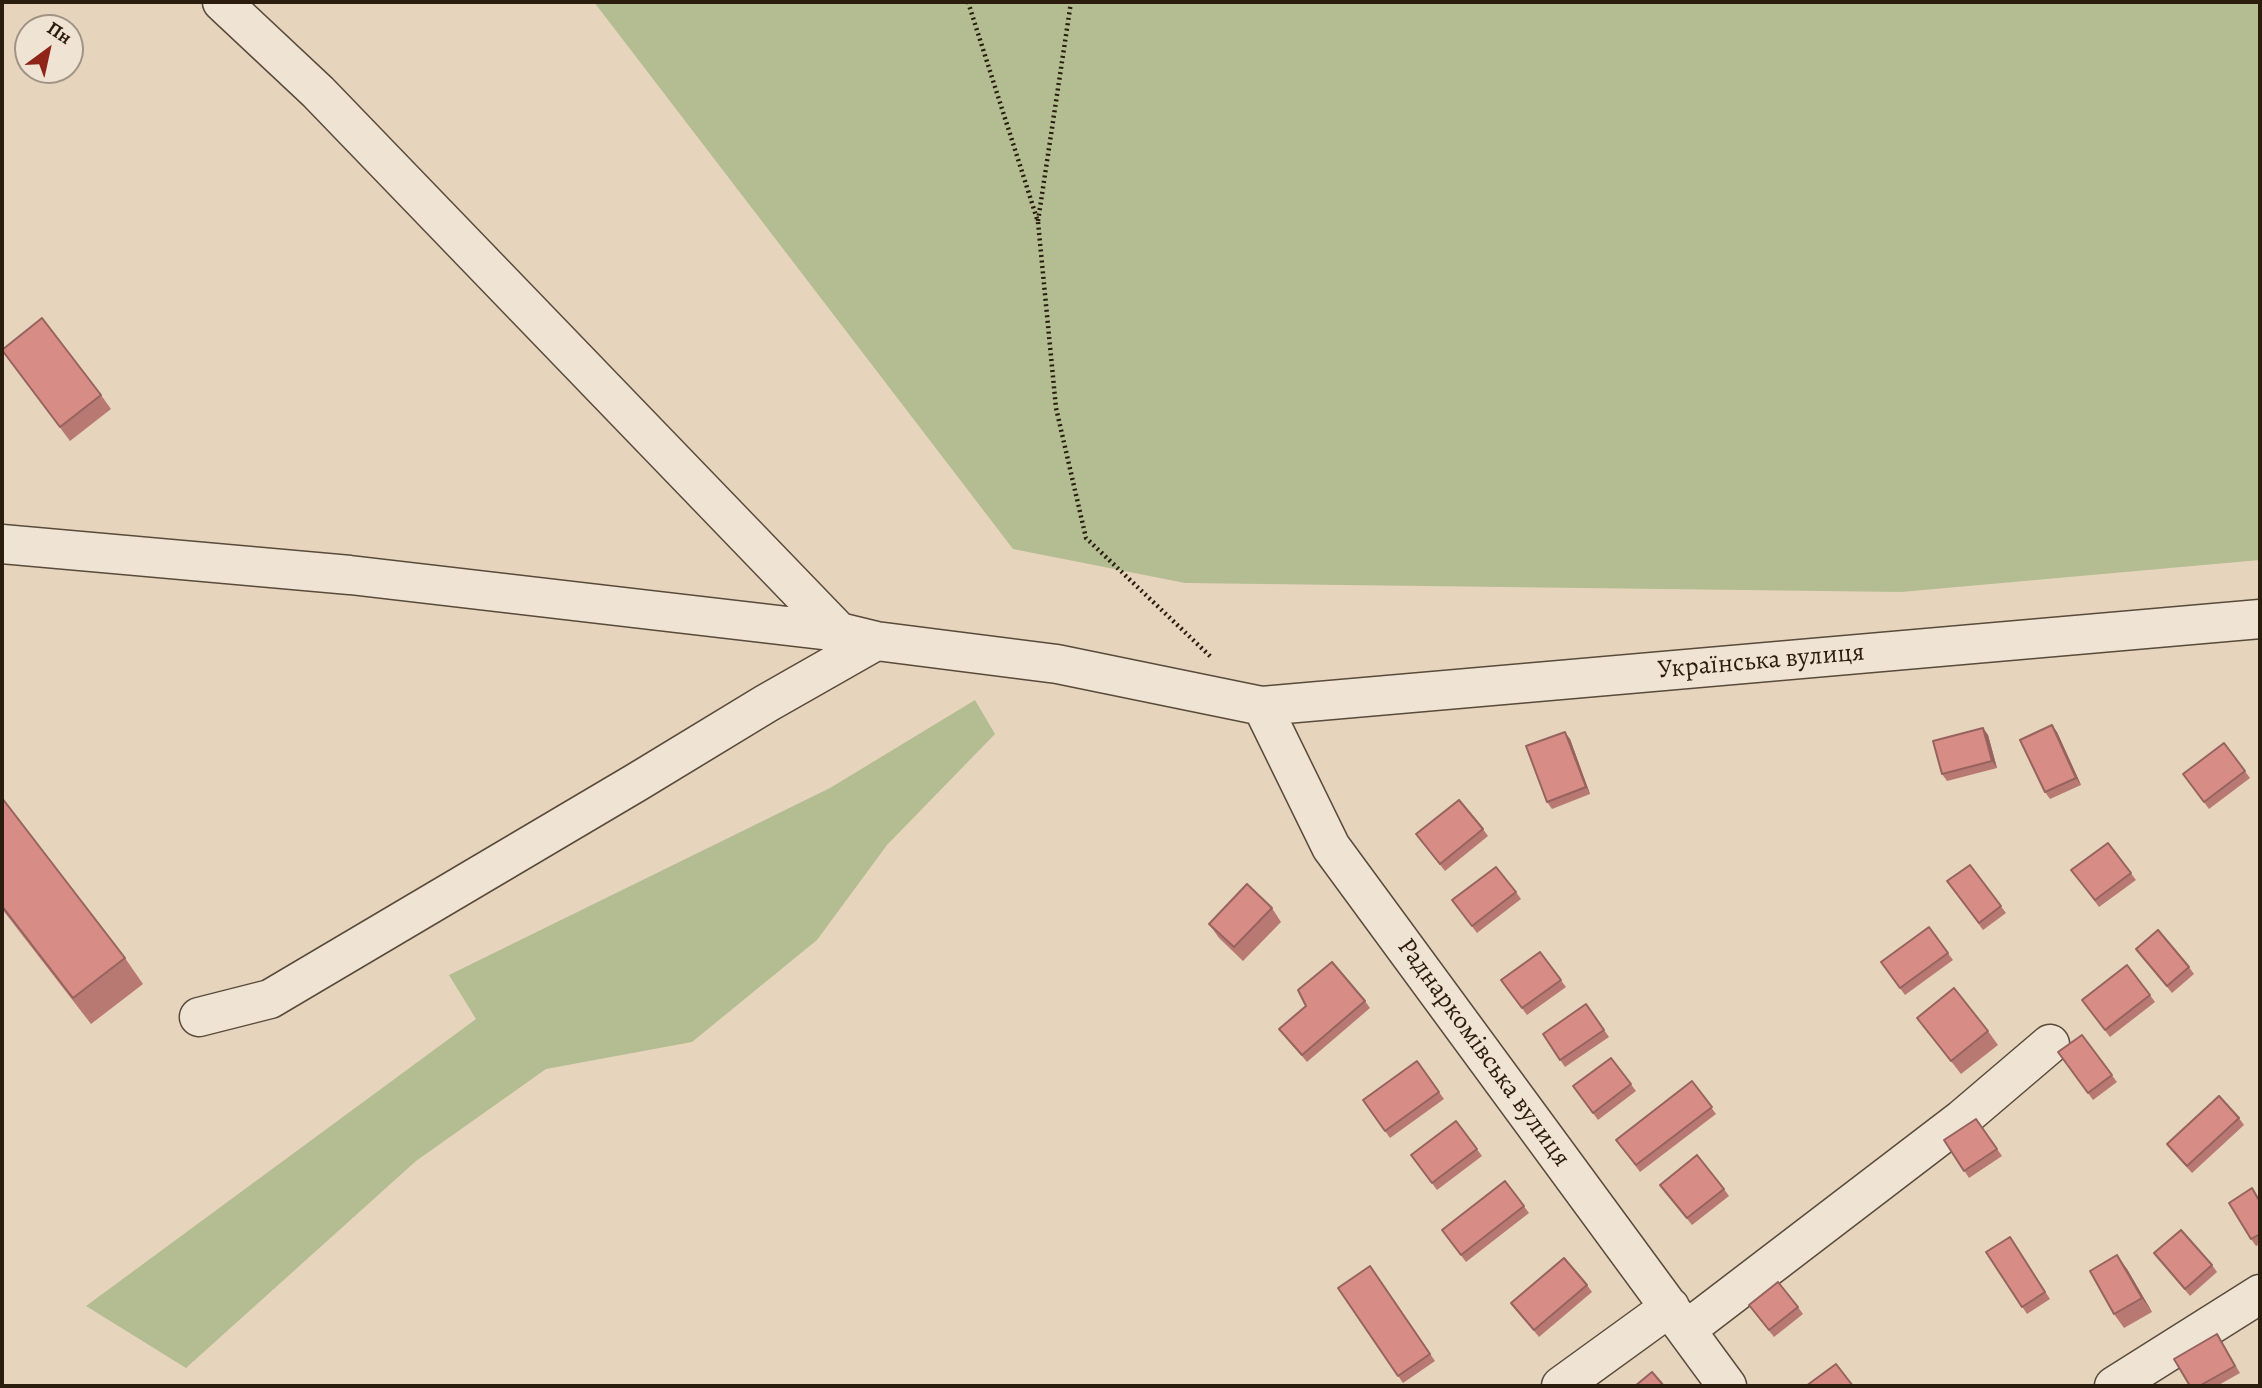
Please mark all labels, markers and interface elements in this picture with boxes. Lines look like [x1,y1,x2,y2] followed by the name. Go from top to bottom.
[14,14,84,84] north arrow
[42,15,77,51] text: Пн
[1656,637,1866,687] street label: Українська вулиця
[1390,933,1576,1173] street label: Раднаркомівська вулиця

